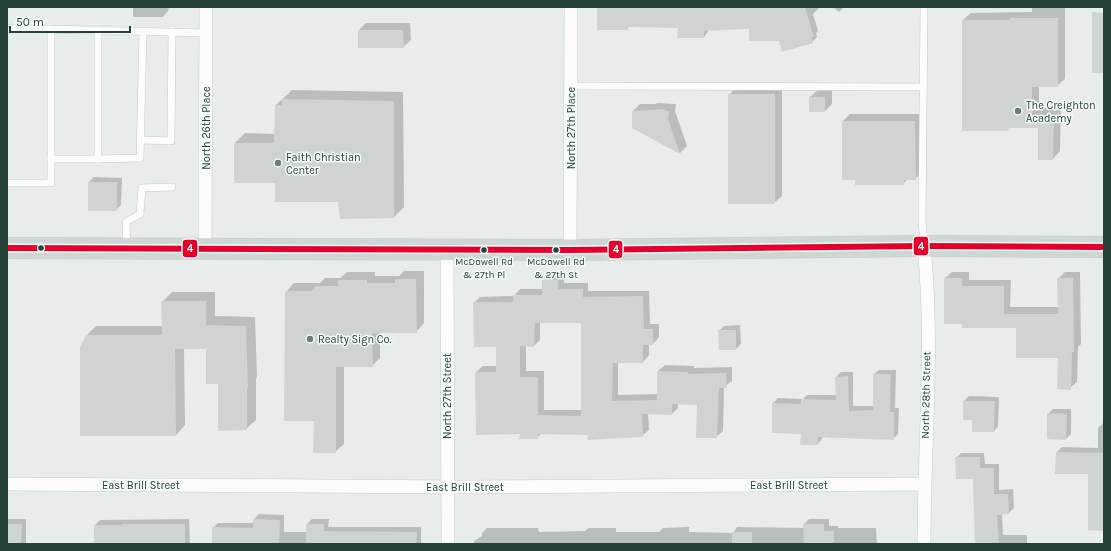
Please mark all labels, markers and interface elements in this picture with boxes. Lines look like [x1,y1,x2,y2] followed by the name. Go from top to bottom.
[10,8,130,34] scale bar
[16,15,44,29] text: 50 m
[200,86,213,170] street label: North 26th Place
[565,86,578,169] street label: North 27th Place
[1026,99,1096,125] place label: The Creighton Academy
[1013,106,1023,116] marker: The Creighton Academy
[286,151,361,177] place label: Faith Christian Center
[273,158,283,168] marker: Faith Christian Center
[913,236,929,256] line badge: 4
[182,239,198,258] line badge: 4
[608,240,623,259] line badge: 4
[918,240,925,253] text: 4
[187,242,194,255] text: 4
[36,243,46,253] unlabelled marker
[613,243,620,256] text: 4
[479,245,489,255] marker: McDowell Rd & 27th Pl
[551,245,561,255] marker: McDowell Rd & 27th St
[455,256,513,281] place label: McDowell Rd & 27th Pl
[527,256,585,281] place label: McDowell Rd & 27th St
[318,333,392,346] place label: Realty Sign Co.
[305,334,315,344] marker: Realty Sign Co.
[919,351,933,439] street label: North 28th Street
[441,353,454,439] street label: North 27th Street
[102,479,180,492] street label: East Brill Street
[750,479,828,492] street label: East Brill Street
[426,481,504,494] street label: East Brill Street

